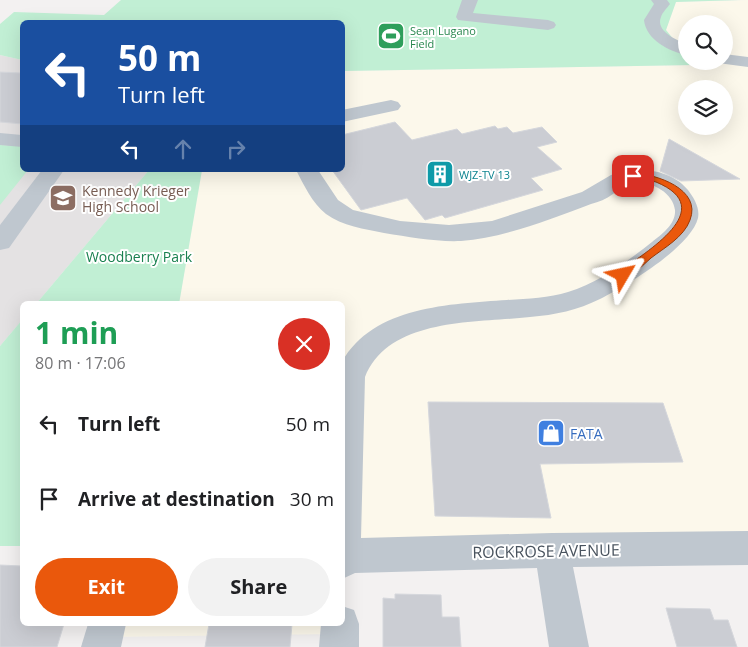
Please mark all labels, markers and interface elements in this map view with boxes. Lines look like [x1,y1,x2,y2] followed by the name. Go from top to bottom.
[678,15,733,135] map controls
[678,15,733,70] button: search
[376,21,406,51] sports icon: Sean Lugano Field
[410,23,476,51] place label: Sean Lugano Field
[118,34,201,81] text: 50 m
[35,40,100,105] icon: left
[118,79,205,109] text: Turn left
[678,80,733,135] button: layers
[116,135,144,163] icon: left
[169,135,197,163] icon: ahead
[222,135,250,163] icon: right
[612,155,654,197] pin
[425,159,455,189] building icon: WJZ-TV 13
[619,162,647,190] icon: arrive
[459,167,510,182] place label: WJZ-TV 13
[82,181,190,216] place label: Kennedy Krieger High School
[48,183,78,213] school or university icon: Kennedy Krieger High School
[86,247,193,266] park label: Woodberry Park
[596,248,648,300] position arrow
[35,312,118,353] text: 1 min
[278,318,330,370] button: close
[35,352,126,374] text: 80 m · 17:06
[35,410,63,438] icon: left
[78,411,160,437] text: Turn left
[286,411,330,437] text: 50 m
[536,418,566,448] shop icon: FATA
[570,424,603,443] place label: FATA
[35,485,63,513] icon: arrive
[78,486,275,512] text: Arrive at destination
[290,486,334,512] text: 30 m
[472,539,620,563] street label: ROCKROSE AVENUE
[35,558,178,616] button: Exit
[188,558,330,616] button: Share

